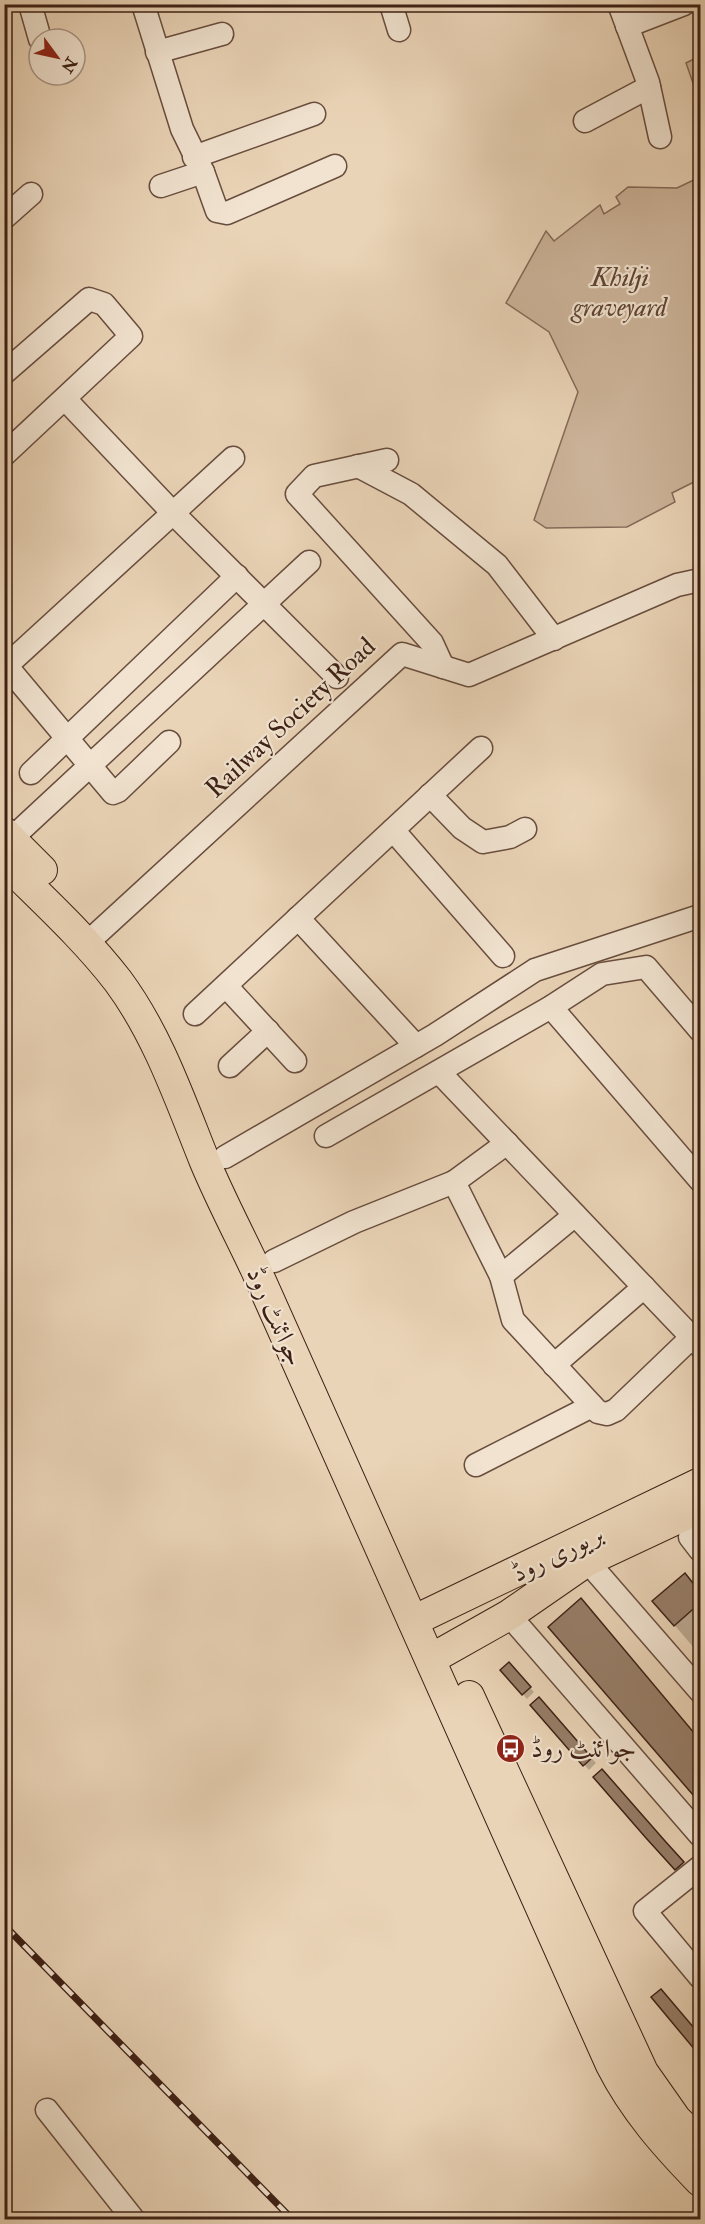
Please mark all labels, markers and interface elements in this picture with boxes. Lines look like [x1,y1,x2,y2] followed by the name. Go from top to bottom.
[27,27,87,87] north arrow
[56,52,82,77] text: N
[570,262,669,324] park label: Khilji graveyard
[199,631,382,805] street label: Railway Society Road
[239,1262,311,1371] street label: جوائنٹ روڈ
[507,1518,609,1590] street label: بریوری روڈ
[494,1732,526,1764] bus stop icon: جوائنٹ روڈ
[531,1733,636,1765] place label: جوائنٹ روڈ

